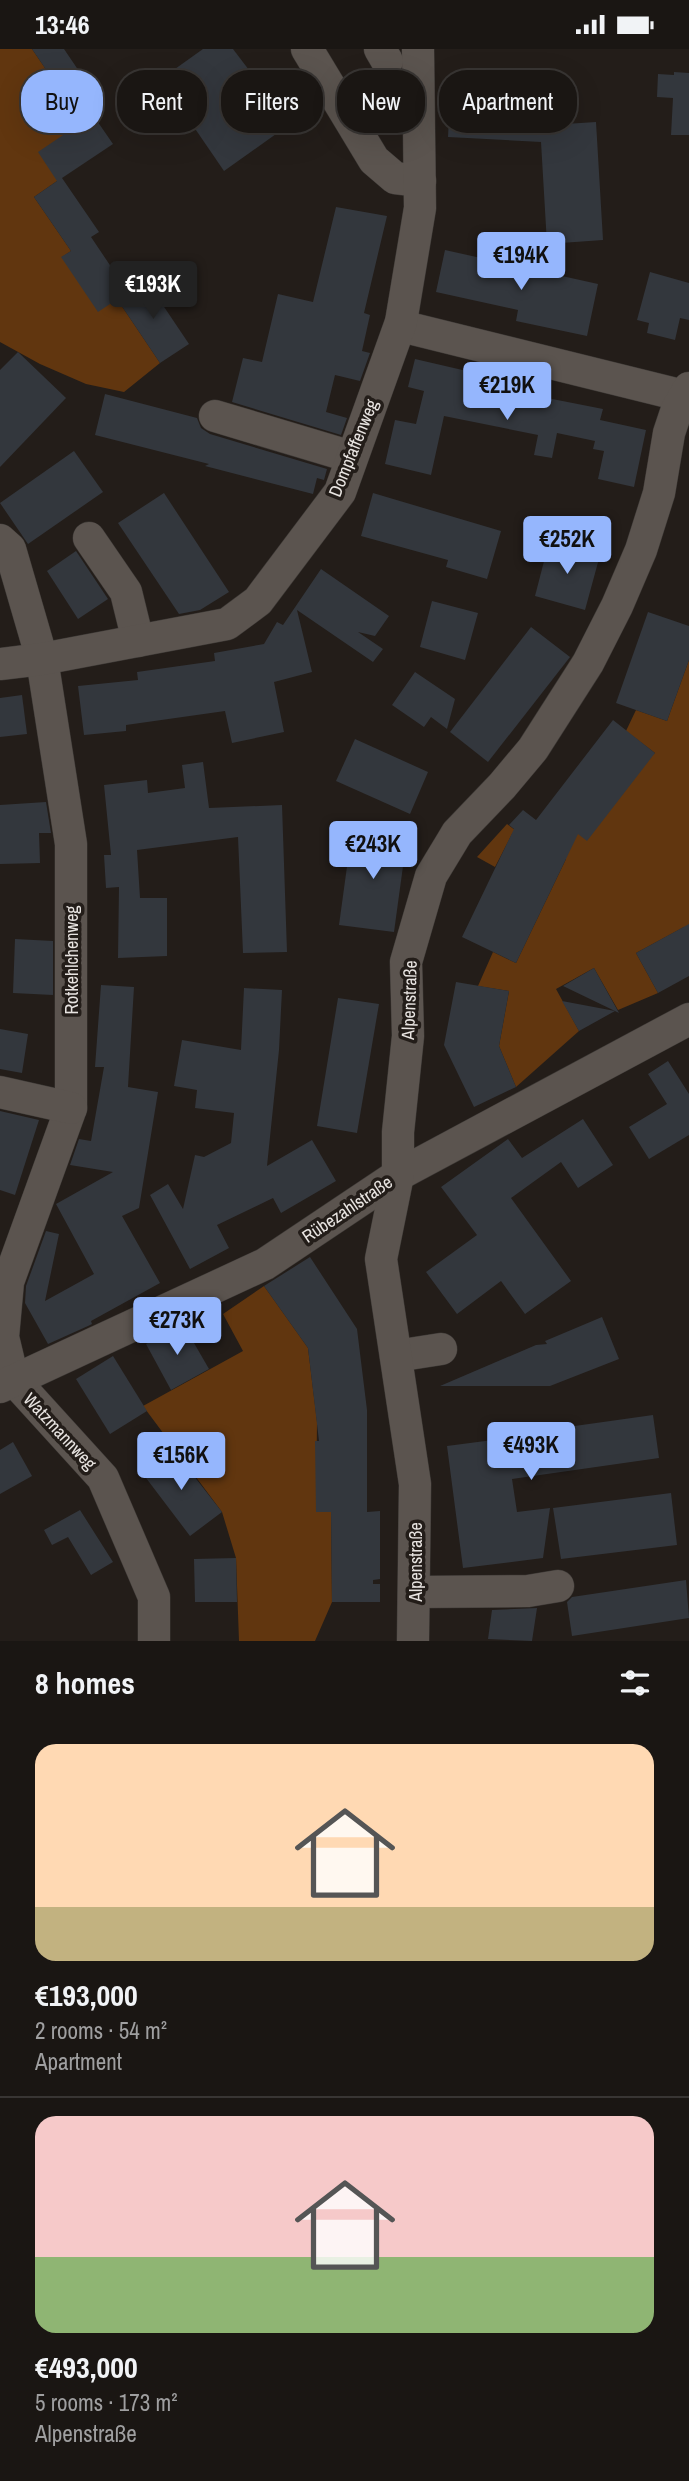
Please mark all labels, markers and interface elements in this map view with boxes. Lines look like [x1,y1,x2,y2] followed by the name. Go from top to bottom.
[35,7,90,42] text: 13:46
[21,70,103,133] chip: Buy
[117,70,207,133] chip: Rent
[221,70,323,133] chip: Filters
[337,70,425,133] chip: New
[439,70,577,133] chip: Apartment
[472,233,570,292] pin: €194K
[493,239,549,270] text: €194K
[104,261,202,321] pin: €193K
[125,268,181,299] text: €193K
[458,363,556,422] pin: €219K
[479,369,535,400] text: €219K
[322,395,384,500] street label: Dompfaffenweg
[518,517,616,576] pin: €252K
[539,523,595,554] text: €252K
[324,821,422,881] pin: €243K
[345,828,401,859] text: €243K
[59,905,84,1015] street label: Rotkehlchenweg
[395,960,423,1041] street label: Alpenstraße
[297,1170,397,1248] street label: Rübezahlstraße
[128,1297,226,1357] pin: €273K
[149,1304,205,1335] text: €273K
[18,1387,103,1476] street label: Watzmannweg
[482,1423,580,1482] pin: €493K
[503,1429,559,1460] text: €493K
[132,1433,230,1492] pin: €156K
[153,1439,209,1470] text: €156K
[403,1522,428,1603] street label: Alpenstraße
[35,1663,135,1703] text: 8 homes
[616,1664,654,1702] icon: filters
[282,1790,408,1916] icon: home
[35,1975,138,2015] text: €193,000
[35,2015,167,2046] text: 2 rooms · 54 m²
[35,2046,122,2077] text: Apartment
[282,2162,408,2288] icon: home
[35,2347,138,2387] text: €493,000
[35,2387,178,2418] text: 5 rooms · 173 m²
[35,2418,137,2449] text: Alpenstraße

